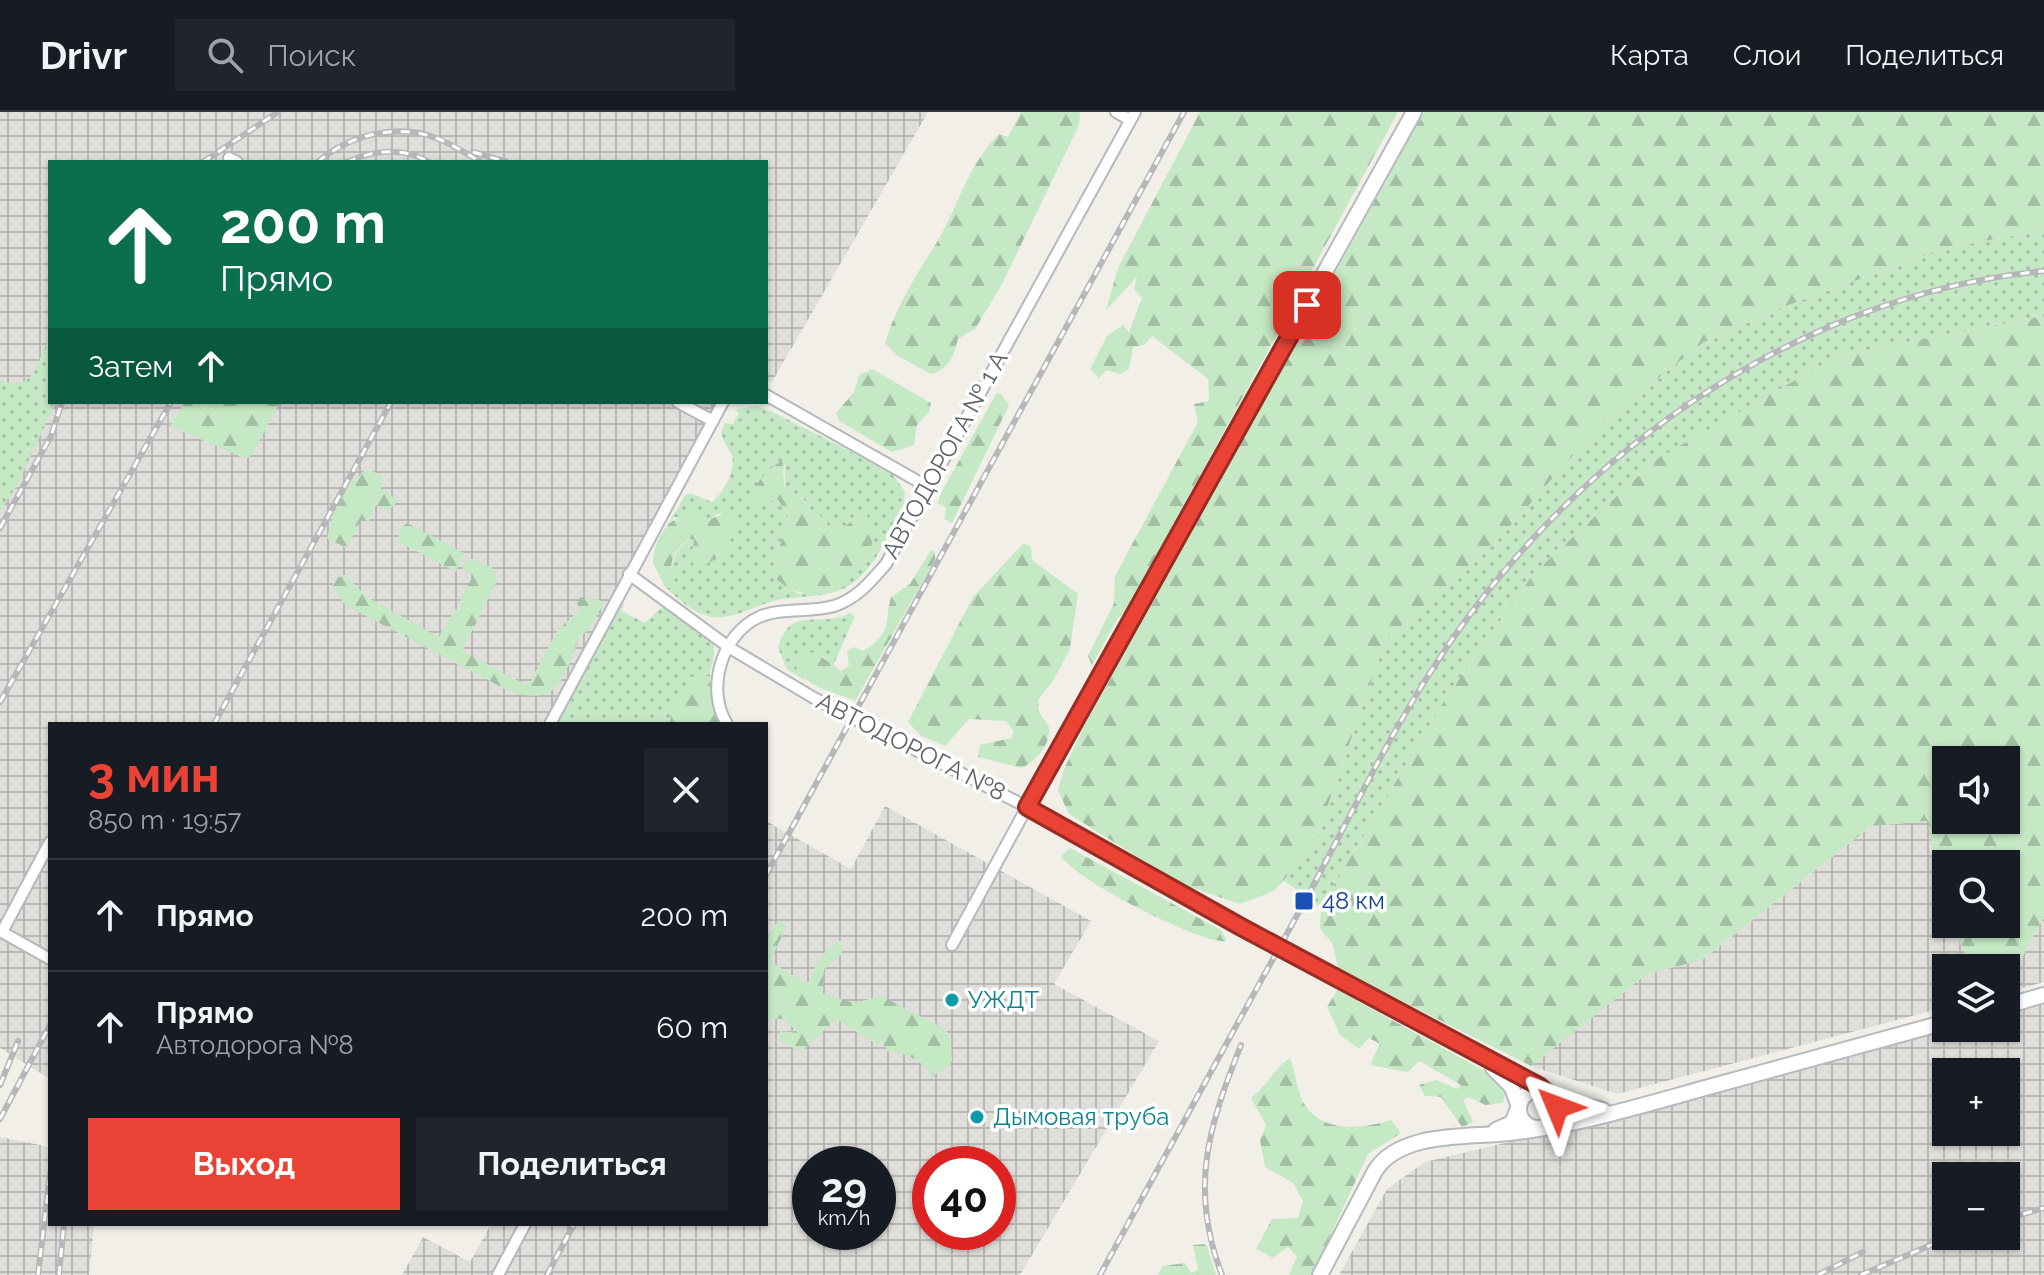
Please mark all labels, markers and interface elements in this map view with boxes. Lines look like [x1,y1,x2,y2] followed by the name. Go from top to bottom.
[175,19,735,91] search box
[40,33,127,78] text: Drivr
[203,33,247,77] icon: search
[267,38,356,73] text: Поиск
[1610,39,1689,72] text: Карта
[1733,39,1801,72] text: Слои
[1845,39,2004,72] text: Поделиться
[220,190,386,256] text: 200 m
[88,192,192,296] icon: ahead
[220,257,333,299] text: Прямо
[1273,271,1341,339] pin
[1285,283,1329,327] icon: arrive
[189,344,233,388] icon: ahead
[876,346,1014,563] street label: АВТОДОРОГА № 1 А
[88,349,173,384] text: Затем
[812,686,1011,807] street label: АВТОДОРОГА №8
[1932,746,2020,1250] map controls
[1932,746,2020,834] button: sound
[88,747,220,803] text: 3 мин
[644,748,728,832] button: close
[88,805,241,835] text: 850 m · 19:57
[1932,850,2020,938] button: search
[1322,886,1385,915] place label: 48 км
[1293,890,1315,912] marker: 48 км
[88,893,132,937] icon: ahead
[156,898,254,933] text: Прямо
[640,898,728,933] text: 200 m
[1932,954,2020,1042] button: layers
[968,985,1039,1014] place label: УЖДТ
[943,991,961,1009] marker: УЖДТ
[156,995,254,1030] text: Прямо
[88,1005,132,1049] icon: ahead
[656,1010,728,1045] text: 60 m
[156,1030,354,1060] text: Автодорога №8
[1932,1058,2020,1146] button: +
[1515,1065,1599,1149] position arrow
[993,1102,1169,1131] place label: Дымовая труба
[968,1108,986,1126] marker: Дымовая труба
[88,1118,400,1210] button: Выход
[416,1118,728,1210] button: Поделиться
[912,1146,1016,1250] speed limit sign: 40
[1932,1162,2020,1250] button: −
[821,1164,867,1211] text: 29
[818,1206,870,1230] text: km/h

